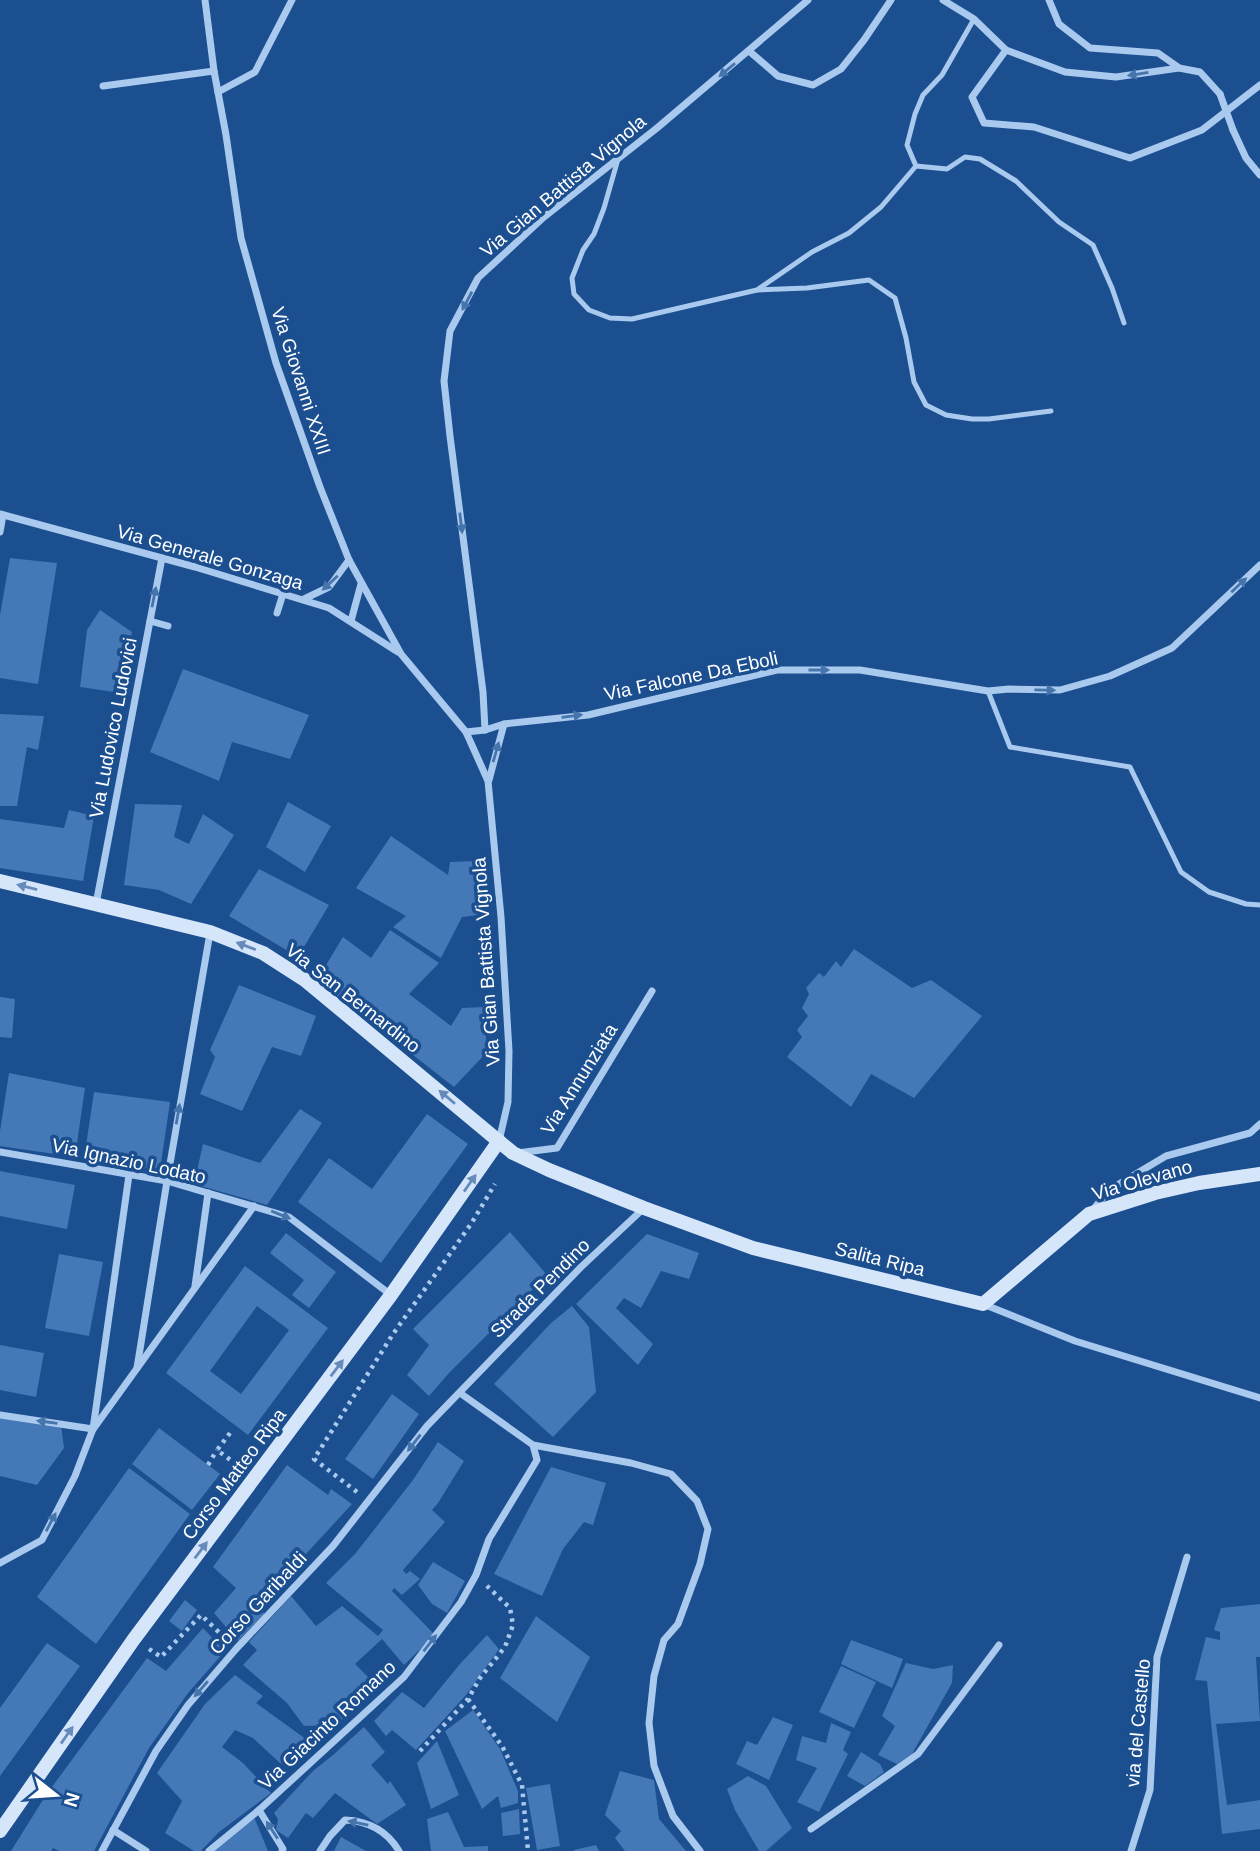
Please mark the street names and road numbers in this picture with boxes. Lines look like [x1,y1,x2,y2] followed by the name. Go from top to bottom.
[476,110,650,261] street label: Via Gian Battista Vignola
[267,305,335,457] street label: Via Giovanni XXIII
[114,520,306,594] street label: Via Generale Gonzaga
[85,636,141,820] street label: Via Ludovico Ludovici
[602,647,780,705] street label: Via Falcone Da Eboli
[468,856,504,1067] street label: Via Gian Battista Vignola
[282,939,424,1057] street label: Via San Bernardino
[537,1019,622,1138] street label: Via Annunziata
[50,1134,208,1188] street label: Via Ignazio Lodato
[1090,1156,1194,1204] street label: Via Olevano
[486,1234,594,1342] street label: Strada Pendino
[833,1238,928,1280] street label: Salita Ripa
[178,1404,290,1544] street label: Corso Matteo Ripa
[205,1548,311,1658] street label: Corso Garibaldi
[254,1656,400,1794] street label: Via Giacinto Romano
[1122,1658,1154,1788] street label: via del Castello

